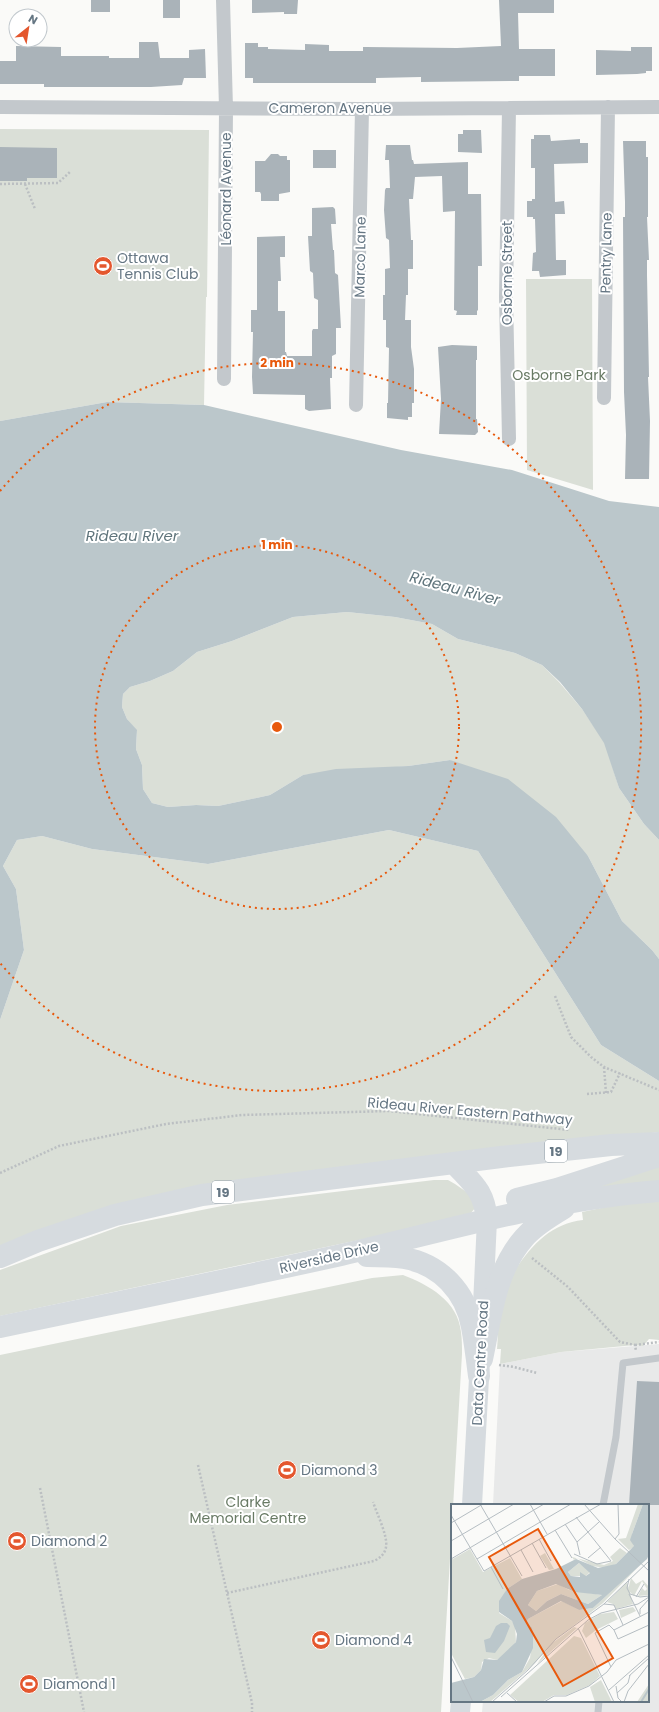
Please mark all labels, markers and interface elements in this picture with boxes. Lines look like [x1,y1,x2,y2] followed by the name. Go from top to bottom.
[8,8,48,48] north arrow
[25,10,41,28] text: N
[269,98,392,118] street label: Cameron Avenue
[216,132,236,246] street label: Léonard Avenue
[595,212,617,294] street label: Pentry Lane
[349,216,371,298] street label: Marco Lane
[497,221,517,325] street label: Osborne Street
[117,248,198,284] place label: Ottawa Tennis Club
[92,255,114,277] sports icon: Ottawa Tennis Club
[260,354,294,371] text: 2 min
[512,365,606,385] park label: Osborne Park
[86,525,179,546] water label: Rideau River
[261,536,293,553] text: 1 min
[408,566,503,610] water label: Rideau River
[270,720,284,734] centre of rings
[367,1092,573,1130] street label: Rideau River Eastern Pathway
[545,1140,567,1162] road number: 19
[212,1181,234,1203] road number: 19
[277,1236,381,1278] street label: Riverside Drive
[467,1300,493,1426] street label: Data Centre Road
[276,1459,298,1481] sports icon: Diamond 3
[301,1460,378,1480] place label: Diamond 3
[190,1492,307,1528] park label: Clarke Memorial Centre
[451,1504,649,1702] inset map
[6,1530,28,1552] sports icon: Diamond 2
[31,1531,107,1551] place label: Diamond 2
[310,1629,332,1651] sports icon: Diamond 4
[335,1630,412,1650] place label: Diamond 4
[18,1673,40,1695] sports icon: Diamond 1
[43,1674,116,1694] place label: Diamond 1

